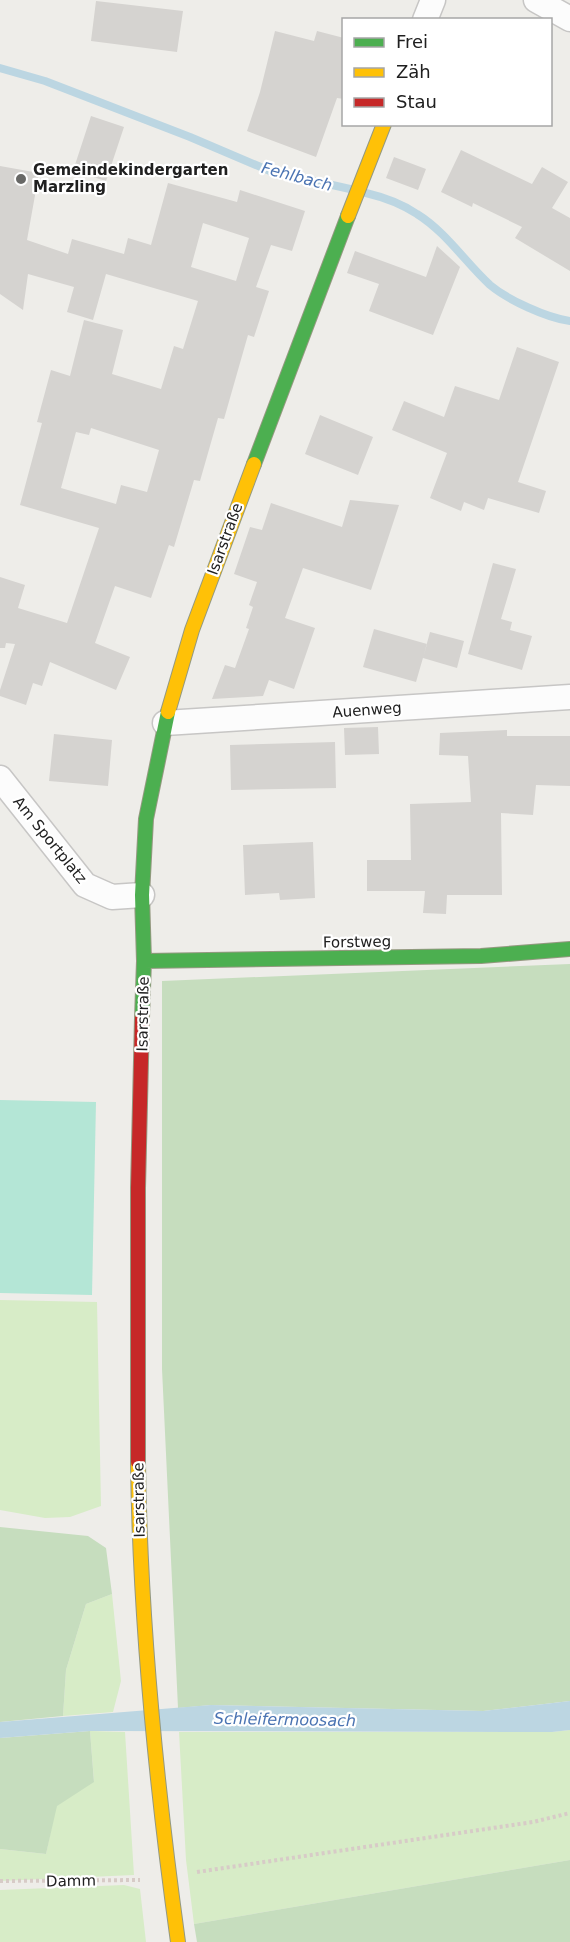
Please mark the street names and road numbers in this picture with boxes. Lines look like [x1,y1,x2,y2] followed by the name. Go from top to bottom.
[204,501,246,577] street label: Isarstraße
[332,699,402,721] street label: Auenweg
[9,793,91,887] street label: Am Sportplatz
[323,932,391,952] street label: Forstweg
[133,976,153,1052] street label: Isarstraße
[129,1462,149,1538] street label: Isarstraße
[46,1872,96,1890] street label: Damm

